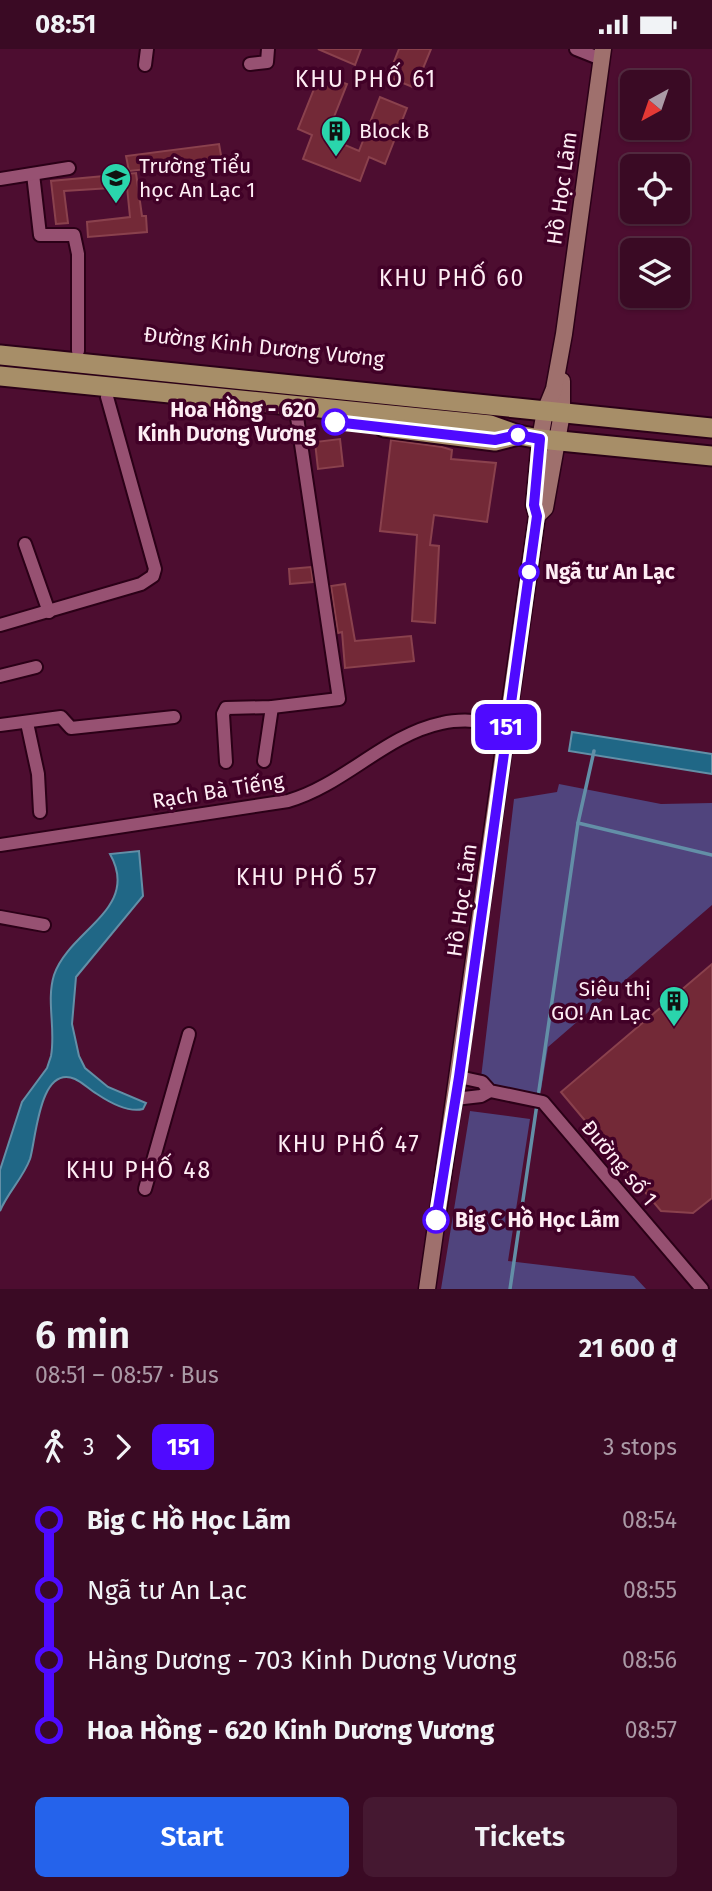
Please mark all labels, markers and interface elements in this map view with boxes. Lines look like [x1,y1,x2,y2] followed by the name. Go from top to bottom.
[35,9,96,40] text: 08:51
[295,61,437,93] district label: KHU PHỐ 61
[620,70,690,140] north arrow
[620,70,690,308] map controls
[319,114,353,158] building icon: Block B
[359,118,429,144] place label: Block B
[541,130,583,246] street label: Hồ Học Lãm
[139,152,255,203] place label: Trường Tiểu học An Lạc 1
[620,154,690,224] button: locate
[99,161,133,205] school or university icon: Trường Tiểu học An Lạc 1
[620,238,690,308] button: layers
[379,260,525,292] district label: KHU PHỐ 60
[142,321,386,373] street label: Đường Kinh Dương Vương
[138,395,316,447] place label: Hoa Hồng - 620 Kinh Dương Vương
[322,409,348,435] marker: Hoa Hồng - 620 Kinh Dương Vương
[508,425,528,445] unlabelled marker
[545,559,675,585] place label: Ngã tư An Lạc
[519,562,539,582] marker: Ngã tư An Lạc
[466,704,546,750] line badge: 151
[489,713,523,741] text: 151
[150,768,286,814] street label: Rạch Bà Tiếng
[441,842,483,958] street label: Hồ Học Lãm
[236,859,378,891] district label: KHU PHỐ 57
[551,976,651,1026] place label: Siêu thị GO! An Lạc
[657,984,691,1028] building icon: Siêu thị GO! An Lạc
[576,1115,662,1211] street label: Đường số 1
[277,1126,421,1158] district label: KHU PHỐ 47
[66,1152,212,1184] district label: KHU PHỐ 48
[455,1205,620,1233] place label: Big C Hồ Học Lãm
[423,1207,449,1233] marker: Big C Hồ Học Lãm
[35,1312,130,1358] text: 6 min
[579,1333,677,1364] text: 21 600 ₫
[35,1361,219,1389] text: 08:51 – 08:57 · Bus
[35,1428,73,1466] icon: walk
[104,1428,142,1466] icon: forward
[83,1433,94,1461] text: 3
[166,1433,200,1461] text: 151
[603,1433,677,1461] text: 3 stops
[87,1505,291,1536] text: Big C Hồ Học Lãm
[622,1506,677,1534] text: 08:54
[87,1575,247,1606] text: Ngã tư An Lạc
[623,1576,677,1604] text: 08:55
[87,1645,516,1676] text: Hàng Dương - 703 Kinh Dương Vương
[622,1646,677,1674] text: 08:56
[87,1715,494,1746] text: Hoa Hồng - 620 Kinh Dương Vương
[625,1716,677,1744] text: 08:57
[35,1797,349,1877] button: Start
[363,1797,677,1877] button: Tickets

